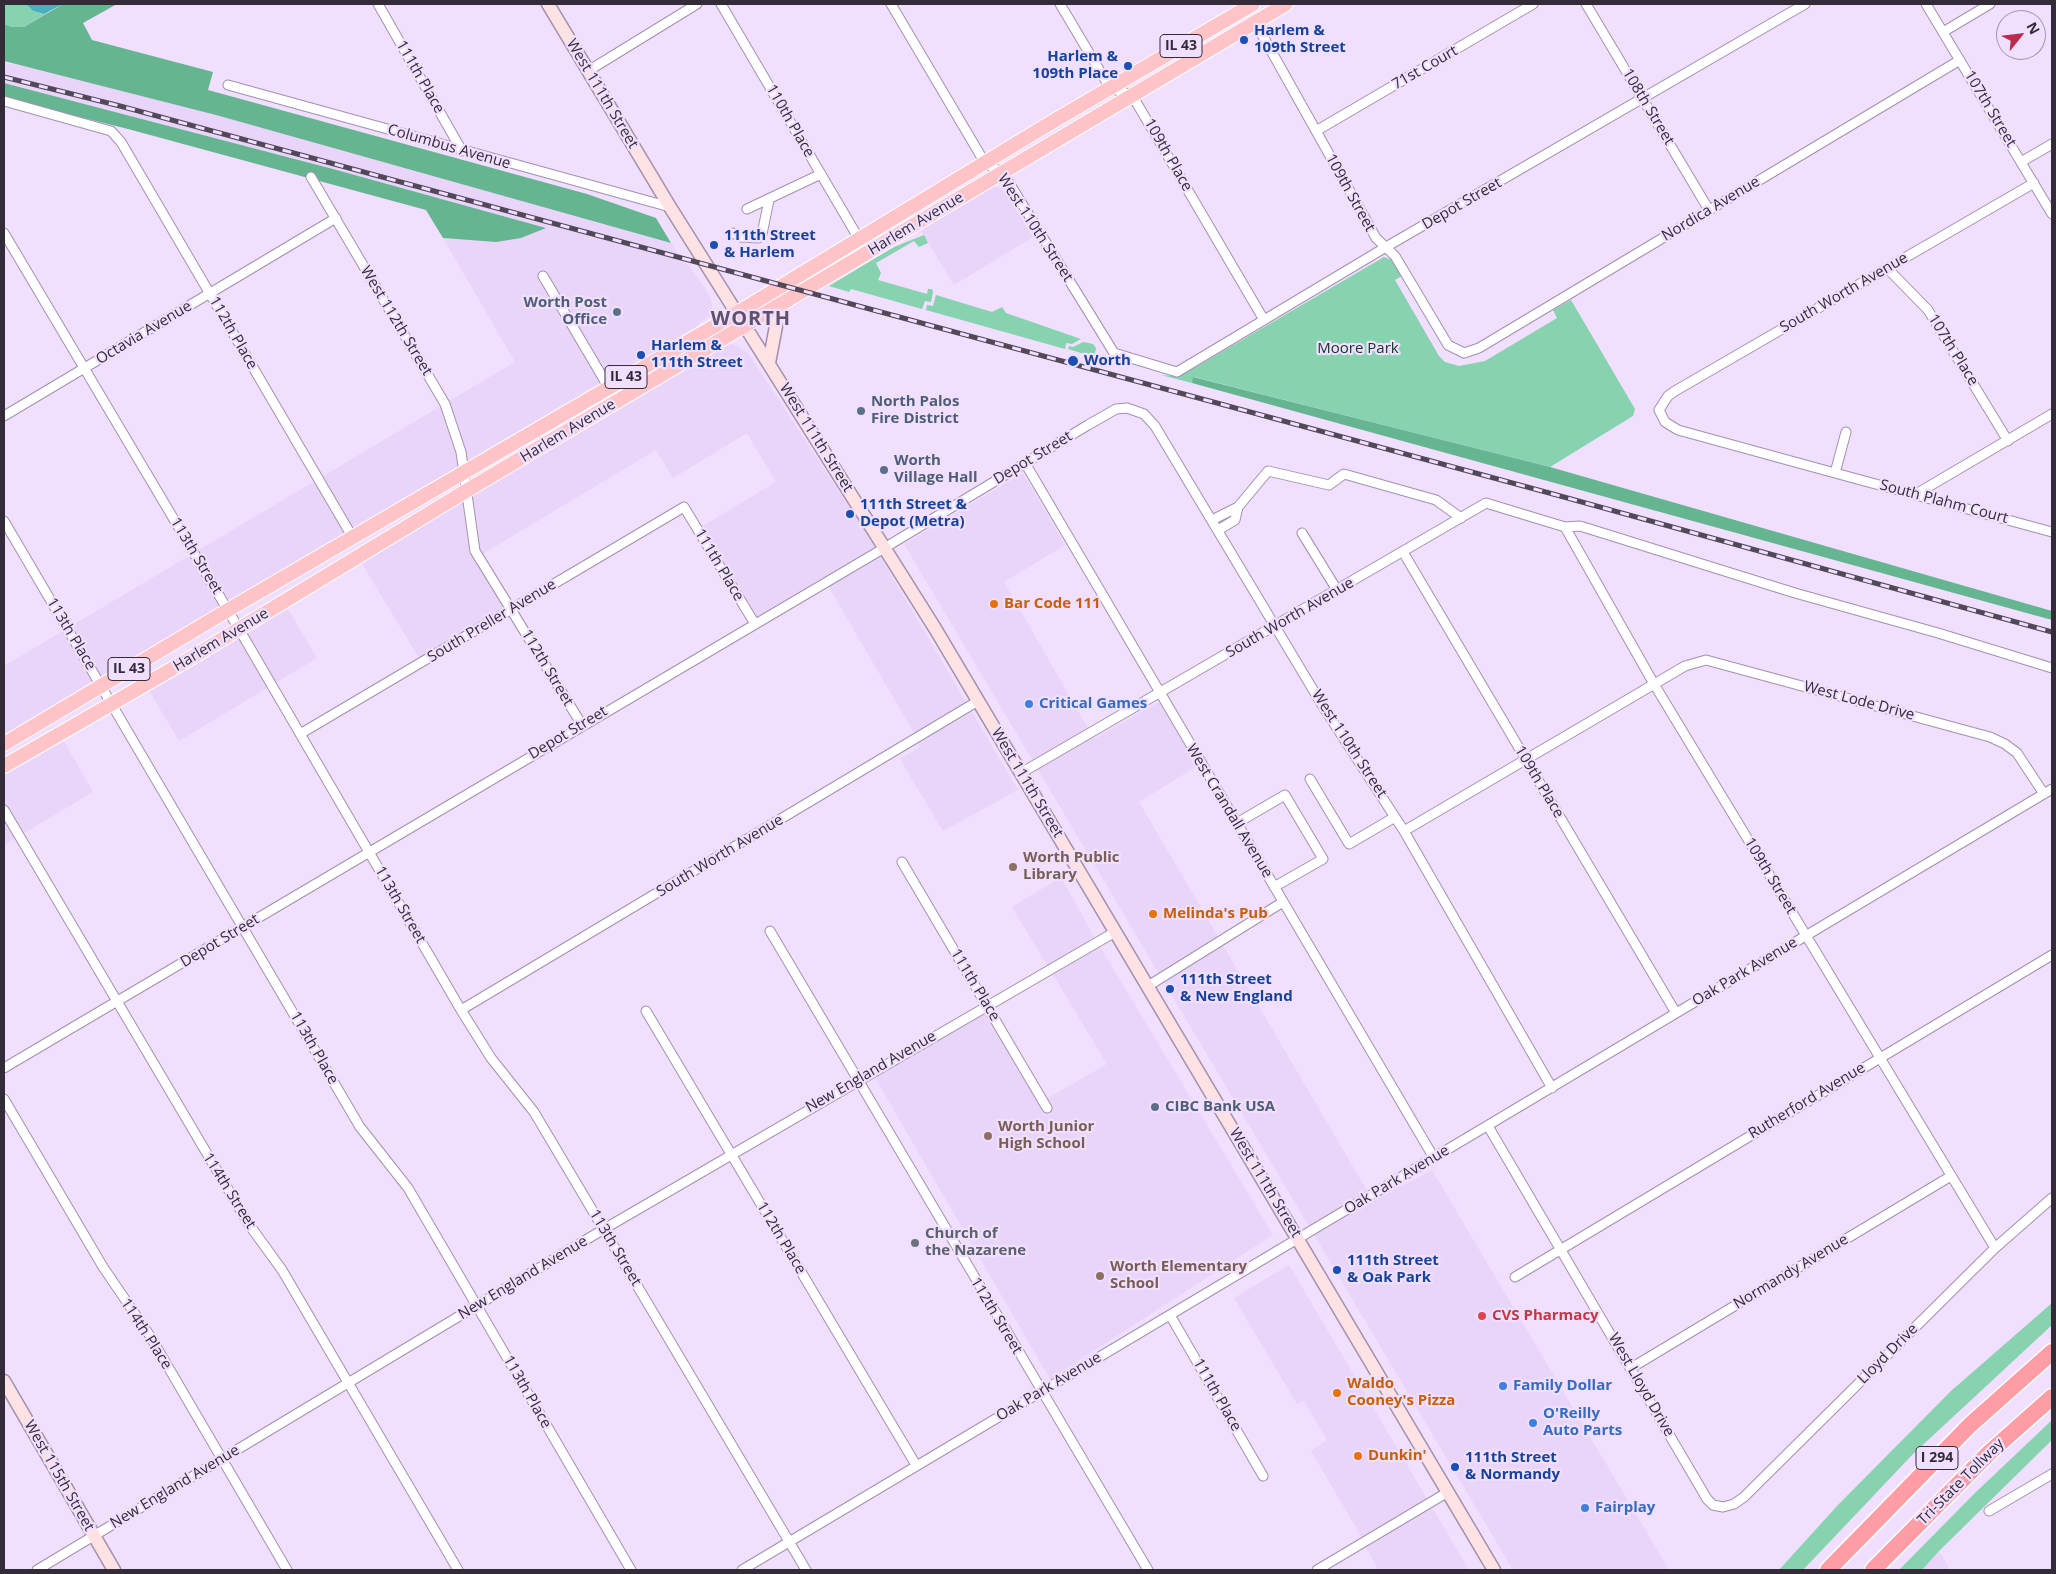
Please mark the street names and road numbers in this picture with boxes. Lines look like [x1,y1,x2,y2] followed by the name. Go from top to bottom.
[1160,34,1202,58] road number: IL 43
[562,36,642,152] street label: West 111th Street
[392,37,448,117] street label: 111th Place
[1389,42,1461,94] street label: 71st Court
[1618,65,1678,149] street label: 108th Street
[1960,67,2020,151] street label: 107th Street
[762,81,818,161] street label: 110th Place
[1140,115,1196,195] street label: 109th Place
[385,121,513,173] street label: Columbus Avenue
[1321,151,1379,235] street label: 109th Street
[993,171,1077,285] street label: West 110th Street
[1659,173,1763,245] street label: Nordica Avenue
[1419,174,1505,234] street label: Depot Street
[865,189,967,259] street label: Harlem Avenue
[1777,249,1911,337] street label: South Worth Avenue
[356,263,436,379] street label: West 112th Street
[205,293,261,373] street label: 112th Place
[93,297,195,369] street label: Octavia Avenue
[1924,311,1982,389] street label: 107th Place
[605,366,647,388] road number: IL 43
[775,380,857,496] street label: West 111th Street
[517,396,619,466] street label: Harlem Avenue
[990,427,1076,489] street label: Depot Street
[1878,476,2010,528] street label: South Plahm Court
[166,514,226,598] street label: 113th Street
[690,526,748,604] street label: 111th Place
[1223,574,1357,662] street label: South Worth Avenue
[424,576,560,666] street label: South Preller Avenue
[42,595,100,673] street label: 113th Place
[170,605,272,675] street label: Harlem Avenue
[517,626,577,710] street label: 112th Street
[108,658,150,681] road number: IL 43
[1802,678,1916,724] street label: West Lode Drive
[1307,687,1391,801] street label: West 110th Street
[525,702,611,764] street label: Depot Street
[987,725,1067,841] street label: West 111th Street
[1182,741,1276,881] street label: West Crandall Avenue
[1510,743,1568,821] street label: 109th Place
[653,811,787,901] street label: South Worth Avenue
[1740,834,1800,918] street label: 109th Street
[371,863,429,947] street label: 113th Street
[177,910,263,972] street label: Depot Street
[1689,934,1801,1010] street label: Oak Park Avenue
[946,946,1004,1024] street label: 111th Place
[286,1008,342,1088] street label: 113th Place
[803,1027,939,1117] street label: New England Avenue
[1745,1059,1869,1143] street label: Rutherford Avenue
[1225,1125,1305,1241] street label: West 111th Street
[1341,1142,1453,1218] street label: Oak Park Avenue
[199,1150,259,1232] street label: 114th Street
[752,1199,810,1277] street label: 112th Place
[585,1206,645,1290] street label: 113th Street
[1730,1231,1852,1313] street label: Normandy Avenue
[455,1232,591,1324] street label: New England Avenue
[966,1274,1026,1358] street label: 112th Street
[116,1295,176,1373] street label: 114th Place
[1854,1320,1922,1388] street label: Lloyd Drive
[1604,1330,1678,1440] street label: West Lloyd Drive
[993,1349,1105,1425] street label: Oak Park Avenue
[499,1352,555,1432] street label: 113th Place
[1189,1355,1245,1435] street label: 111th Place
[20,1417,98,1535] street label: West 115th Street
[1914,1435,2008,1529] street label: Tri-State Tollway
[107,1441,243,1533] street label: New England Avenue
[1916,1446,1958,1470] road number: I 294

